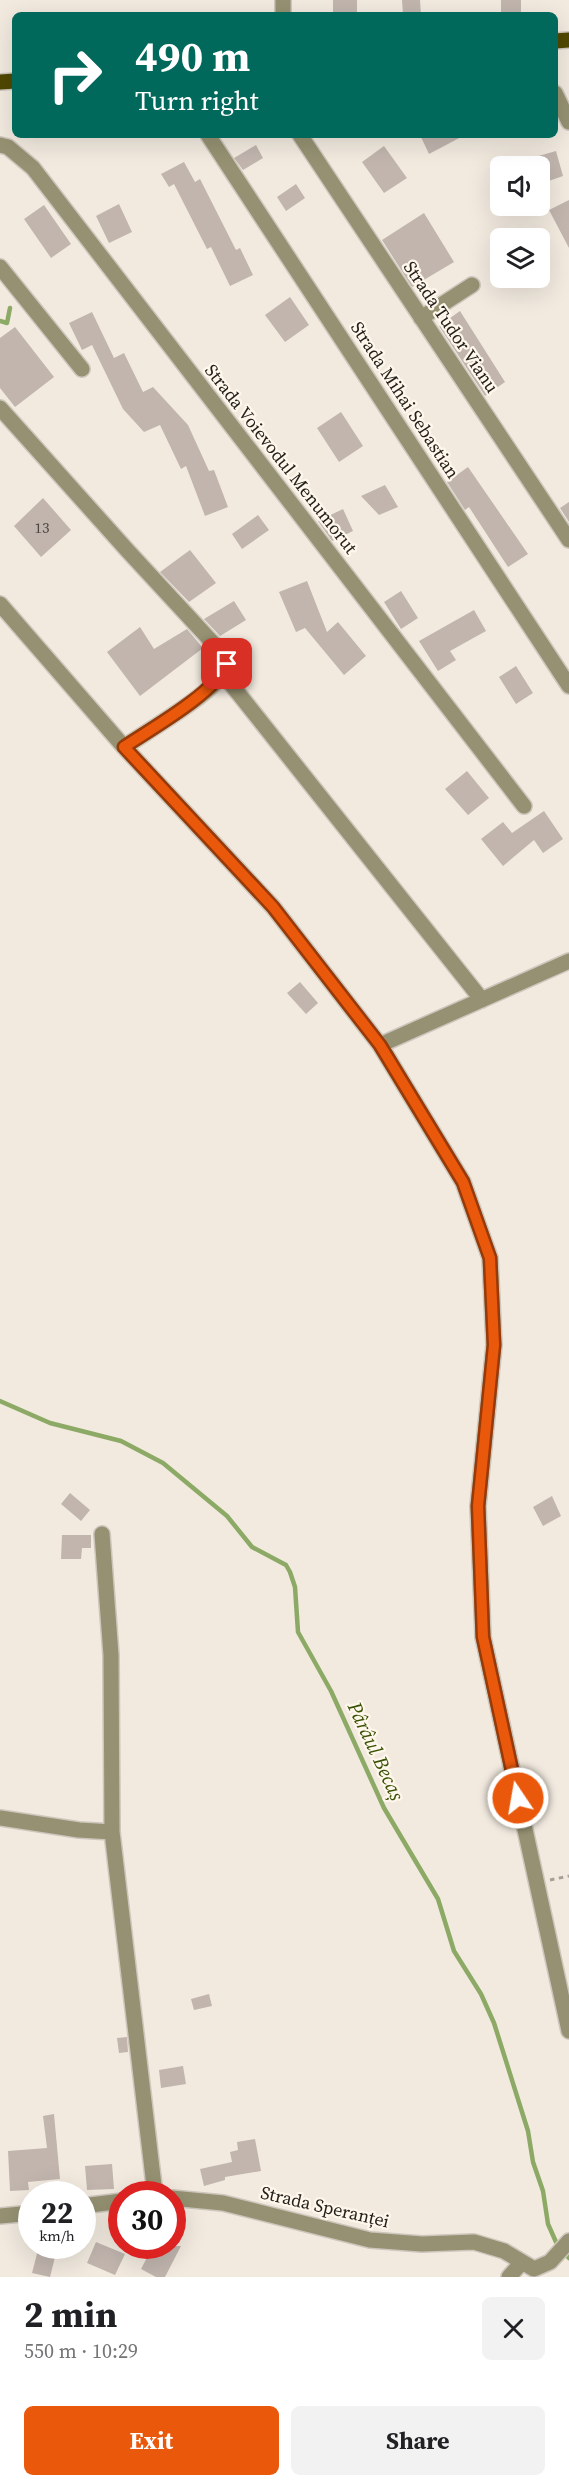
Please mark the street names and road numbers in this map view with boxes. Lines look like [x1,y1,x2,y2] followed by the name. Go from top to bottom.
[398,256,505,398] street label: Strada Tudor Vianu
[345,316,466,483] street label: Strada Mihai Sebastian
[199,359,364,559] street label: Strada Voievodul Menumorut
[258,2180,392,2233] street label: Strada Speranței

